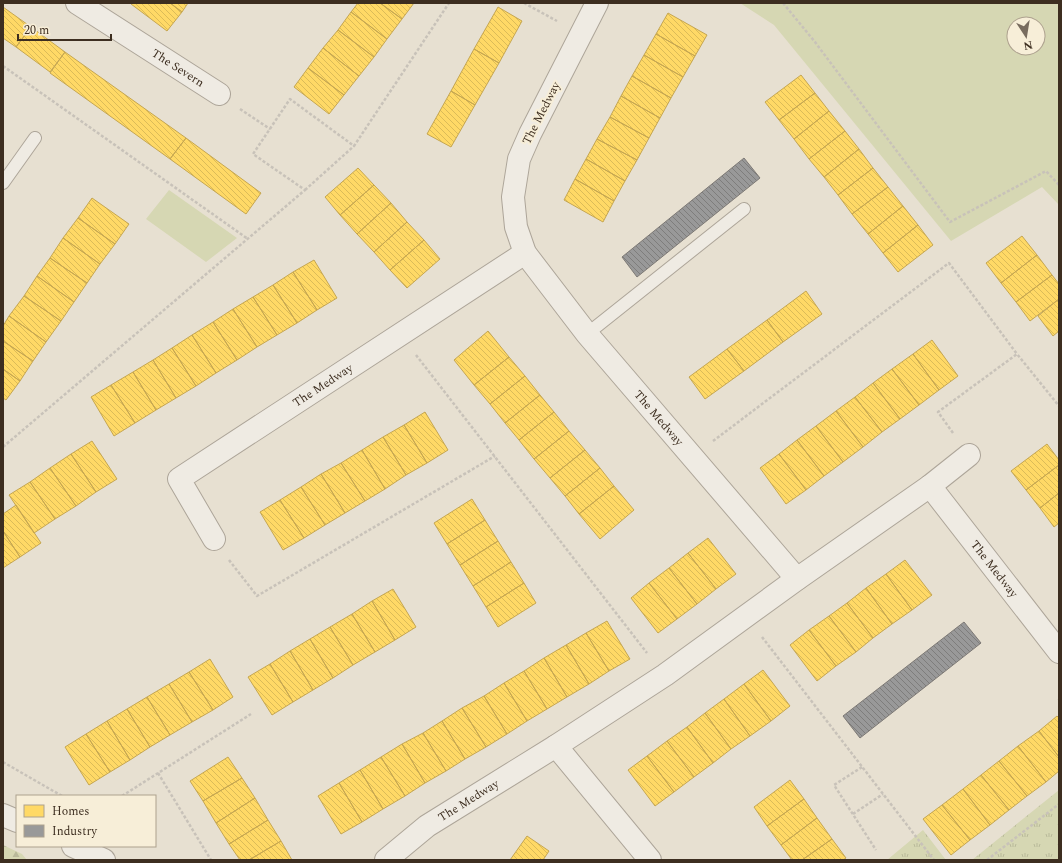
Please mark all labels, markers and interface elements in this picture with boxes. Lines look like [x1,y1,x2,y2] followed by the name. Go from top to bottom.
[18,16,111,42] scale bar
[1006,16,1046,56] north arrow
[24,21,49,40] text: 20 m
[1022,36,1034,55] text: N
[148,44,208,92] street label: The Severn
[517,77,566,148] street label: The Medway
[289,358,358,412] street label: The Medway
[629,386,689,451] street label: The Medway
[965,536,1023,603] street label: The Medway
[435,774,504,827] street label: The Medway
[16,795,156,847] legend
[52,802,90,821] text: Homes
[52,822,98,841] text: Industry

